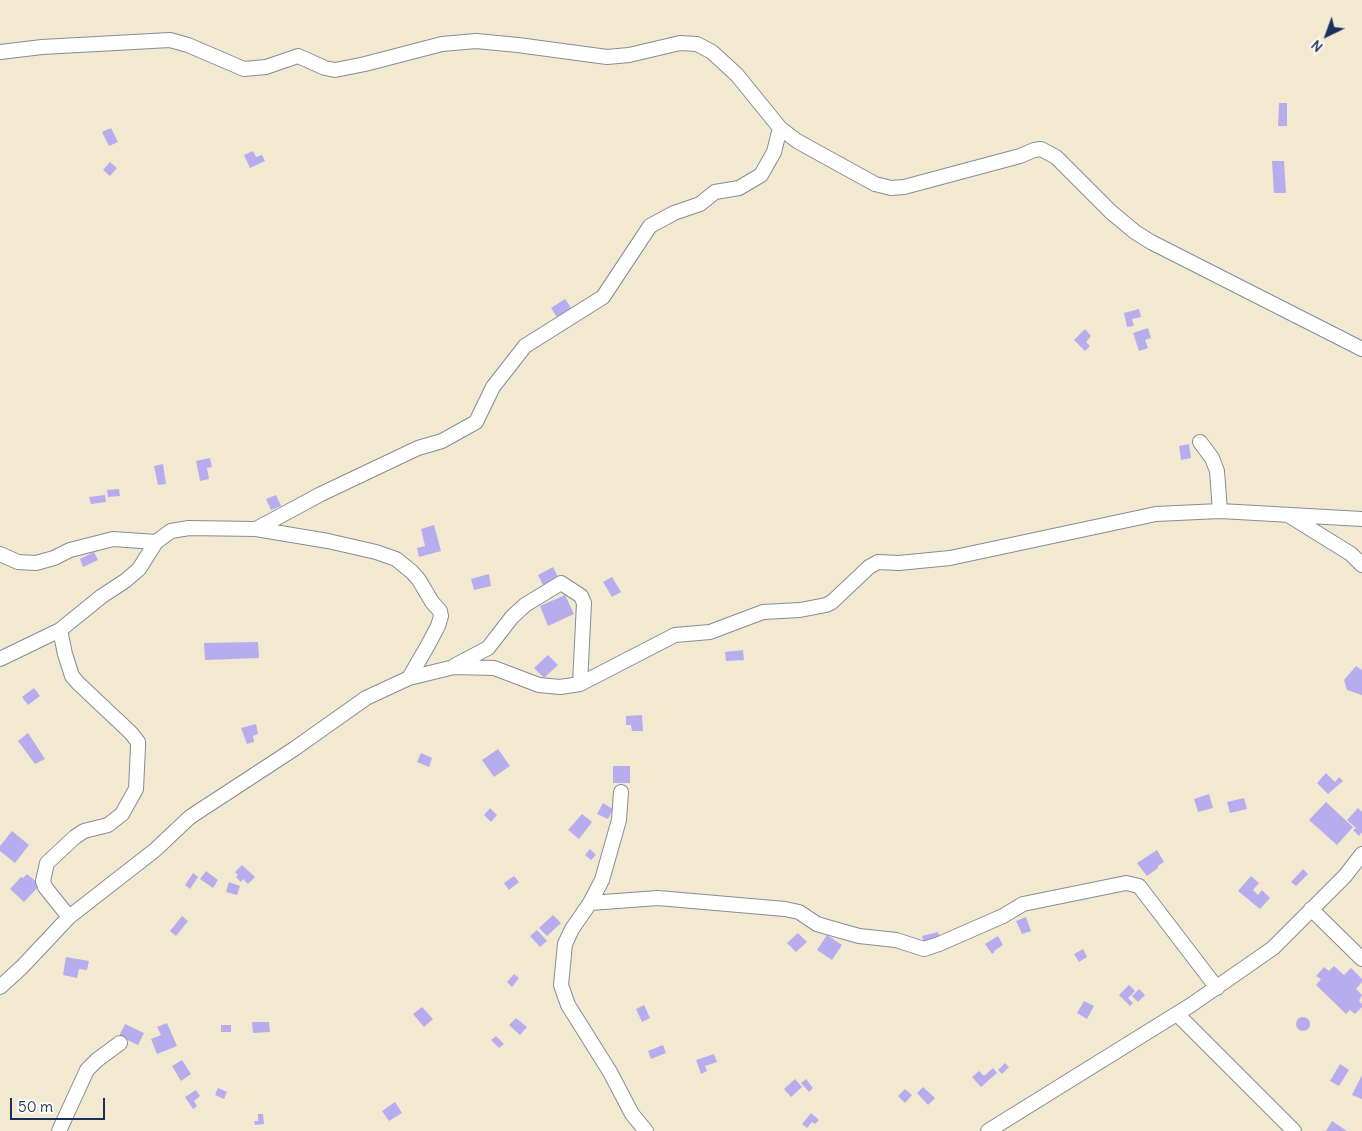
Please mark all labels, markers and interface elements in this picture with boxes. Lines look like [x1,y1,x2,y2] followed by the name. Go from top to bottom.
[1302,10,1352,60] north arrow
[1307,36,1327,56] text: N
[12,1088,108,1120] scale bar
[18,1097,53,1116] text: 50 m

